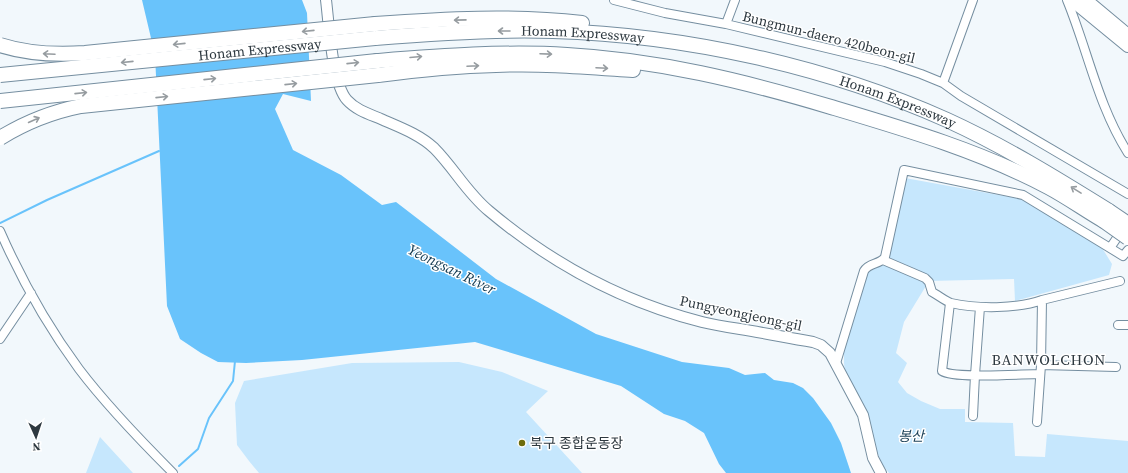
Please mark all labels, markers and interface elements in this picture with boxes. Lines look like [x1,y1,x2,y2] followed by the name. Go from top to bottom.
[741,6,917,68] street label: Bungmun-daero 420beon-gil
[454,16,467,23] one-way arrow
[521,20,646,48] street label: Honam Expressway
[302,27,315,35] one-way arrow
[498,27,511,35] one-way arrow
[197,33,323,65] street label: Honam Expressway
[173,41,186,48] one-way arrow
[43,50,56,58] one-way arrow
[539,50,552,58] one-way arrow
[409,54,422,61] one-way arrow
[121,59,134,66] one-way arrow
[346,60,359,67] one-way arrow
[466,63,479,70] one-way arrow
[595,64,608,72] one-way arrow
[837,70,960,133] street label: Honam Expressway
[203,75,216,82] one-way arrow
[284,80,297,87] one-way arrow
[74,89,87,96] one-way arrow
[155,93,168,101] one-way arrow
[28,115,40,123] one-way arrow
[1071,186,1082,194] one-way arrow
[405,239,500,300] water label: Yeongsan River
[678,290,804,336] street label: Pungyeongjeong-gil
[992,349,1106,370] district label: BANWOLCHON
[16,417,56,457] north arrow
[898,426,926,446] park label: 봉산
[530,433,624,453] place label: 북구 종합운동장
[517,438,527,448] marker: 북구 종합운동장
[32,439,41,454] text: N

